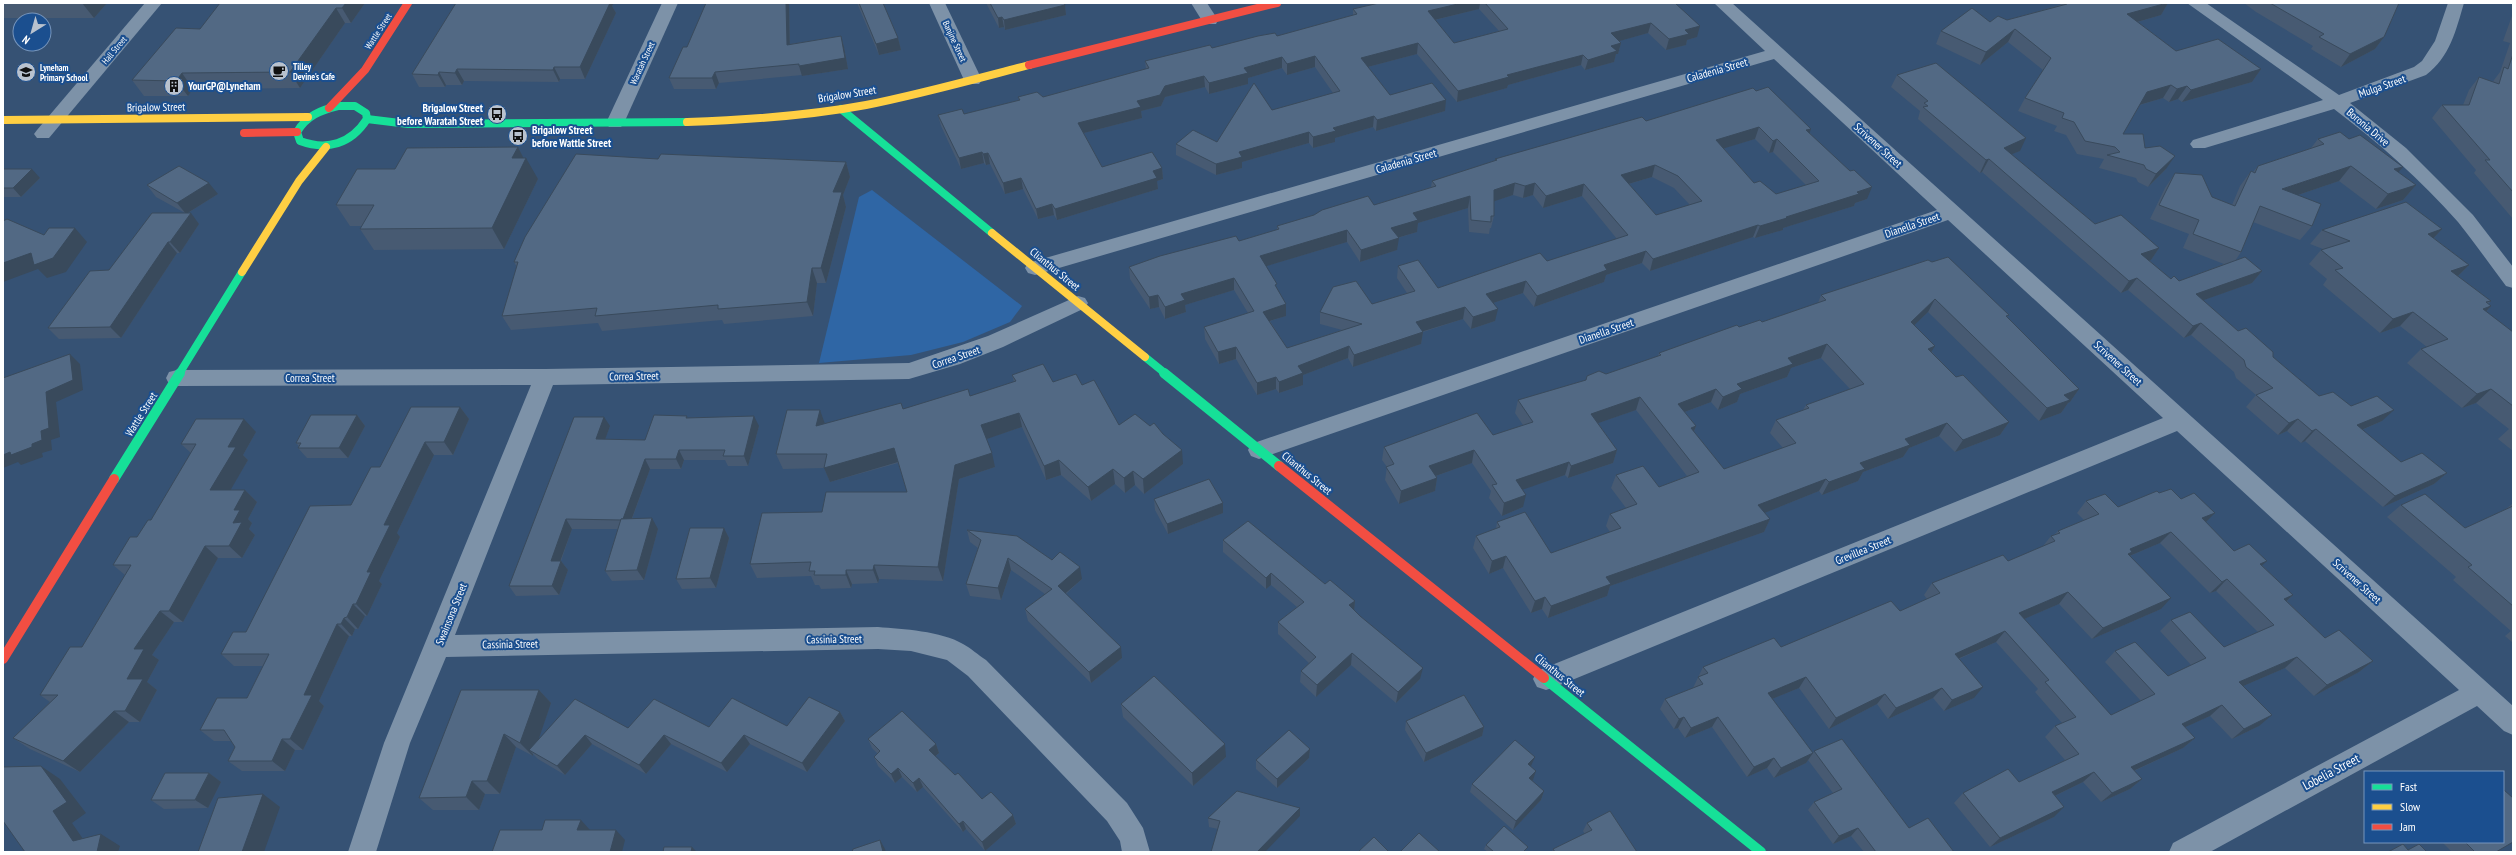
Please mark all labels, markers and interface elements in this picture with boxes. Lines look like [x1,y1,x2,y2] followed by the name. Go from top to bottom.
[362,11,394,51] street label: Wattle Street
[12,12,52,52] north arrow
[940,19,969,64] street label: Banjine Street
[19,33,33,47] text: N
[99,33,129,66] street label: Hall Street
[627,39,657,86] street label: Waratah Street
[1685,55,1749,85] street label: Caladenia Street
[268,60,290,82] cafe icon: Tilley Devine's Cafe
[15,61,37,83] school or university icon: Lyneham Primary School
[293,61,335,82] place label: Tilley Devine's Cafe
[40,62,88,83] place label: Lyneham Primary School
[2357,71,2407,101] street label: Mulga Street
[163,75,185,97] building icon: YourGP@Lyneham
[187,79,261,93] place label: YourGP@Lyneham
[817,83,877,105] street label: Brigalow Street
[127,99,185,115] street label: Brigalow Street
[397,101,484,128] place label: Brigalow Street before Waratah Street
[486,103,508,125] bus stop icon: Brigalow Street before Waratah Street
[2344,105,2393,149] street label: Boronia Drive
[1851,120,1905,170] street label: Scrivener Street
[532,123,612,150] place label: Brigalow Street before Wattle Street
[507,125,529,147] bus stop icon: Brigalow Street before Wattle Street
[1374,146,1438,176] street label: Caladenia Street
[1883,209,1941,241] street label: Dianella Street
[1027,244,1083,294] street label: Clianthus Street
[1577,315,1635,347] street label: Dianella Street
[2091,338,2145,388] street label: Scrivener Street
[930,342,982,372] street label: Correa Street
[609,369,659,383] street label: Correa Street
[285,371,335,385] street label: Correa Street
[122,389,160,439] street label: Wattle Street
[1279,448,1335,498] street label: Clianthus Street
[1833,533,1893,567] street label: Grevillea Street
[2330,556,2384,606] street label: Scrivener Street
[432,581,470,647] street label: Swainsona Street
[806,632,862,646] street label: Cassinia Street
[482,637,538,651] street label: Cassinia Street
[1532,650,1588,700] street label: Clianthus Street
[2300,750,2363,794] street label: Lobelia Street
[2364,771,2504,843] legend
[2400,779,2418,794] text: Fast
[2400,799,2421,814] text: Slow
[2399,819,2416,834] text: Jam

